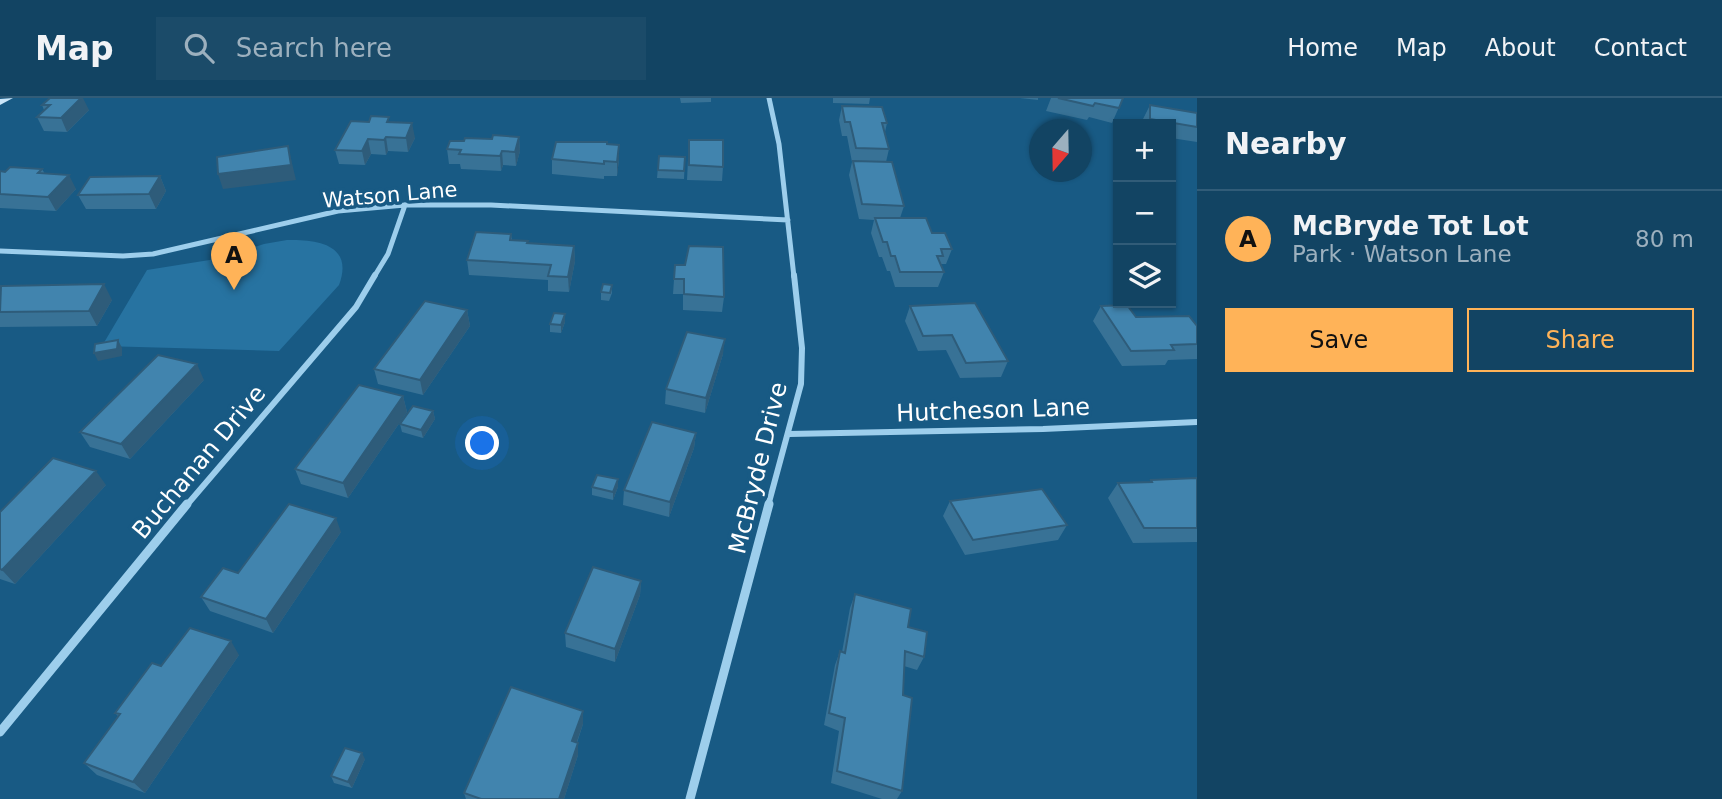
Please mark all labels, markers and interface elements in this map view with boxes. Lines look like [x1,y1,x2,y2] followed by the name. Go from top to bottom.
[156,17,646,80] search box
[35,29,114,68] text: Map
[180,29,218,67] icon: search
[236,33,392,63] text: Search here
[1287,34,1358,62] text: Home
[1396,34,1447,62] text: Map
[1485,34,1556,62] text: About
[1594,34,1687,62] text: Contact
[1029,119,1092,182] north arrow
[1113,119,1176,308] map controls
[1113,119,1176,182] button: +
[1225,126,1347,161] text: Nearby
[322,177,458,213] street label: Watson Lane
[1113,182,1176,245] button: −
[1292,211,1529,241] text: McBryde Tot Lot
[1239,226,1257,252] text: A
[1635,226,1694,252] text: 80 m
[211,232,257,290] pin: A
[1292,241,1512,267] text: Park · Watson Lane
[1113,245,1176,308] button: layers
[1225,308,1453,372] button: Save
[1467,308,1694,372] button: Share
[723,379,793,557] street label: McBryde Drive
[127,380,271,544] street label: Buchanan Drive
[896,393,1090,427] street label: Hutcheson Lane
[465,426,499,460] your location

